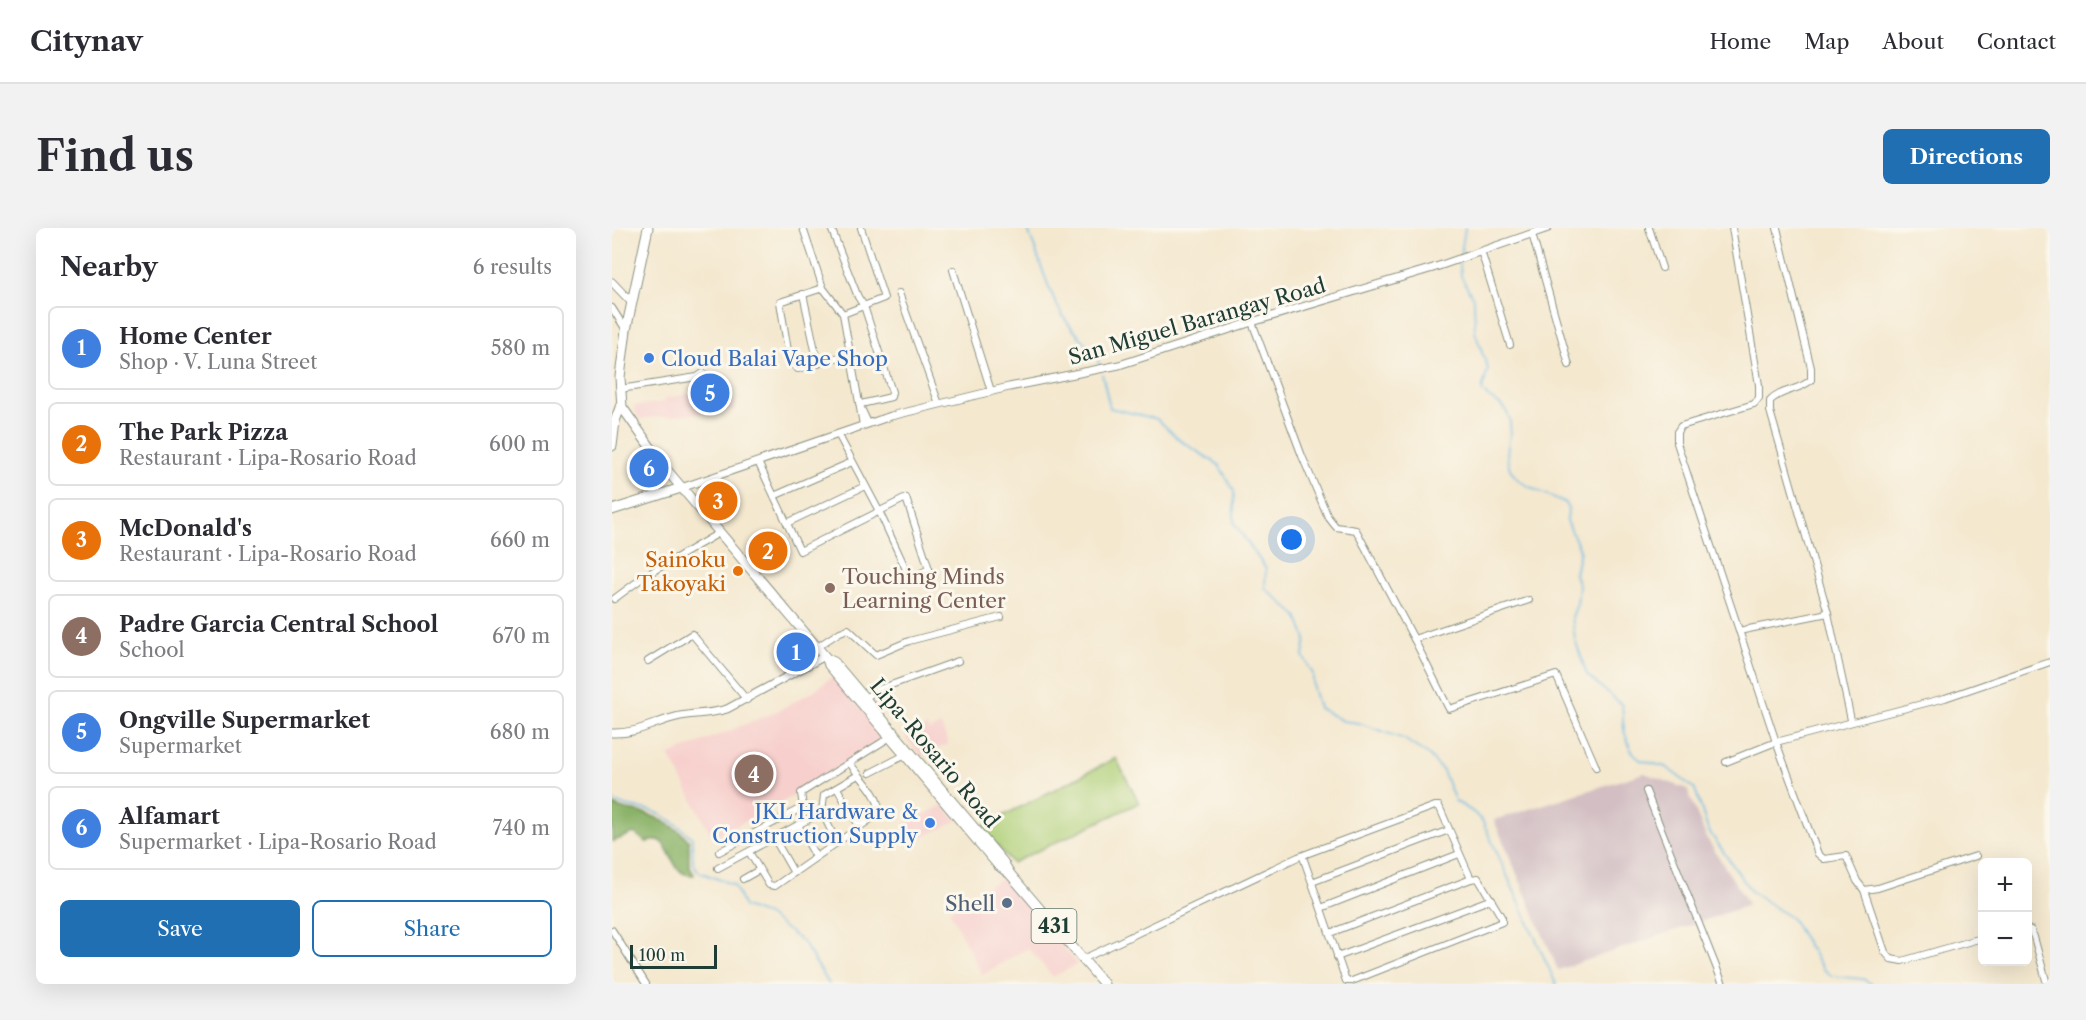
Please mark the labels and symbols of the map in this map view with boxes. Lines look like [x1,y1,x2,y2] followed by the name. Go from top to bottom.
[1066,272,1329,370] street label: San Miguel Barangay Road
[661,346,888,371] place label: Cloud Balai Vape Shop
[642,351,656,365] marker: Cloud Balai Vape Shop
[690,370,730,416] pin: 5
[630,446,669,490] pin: 6
[698,478,738,524] pin: 3
[1277,525,1306,554] your location
[748,528,788,574] pin: 2
[637,547,726,596] place label: Sainoku Takoyaki
[731,564,745,578] marker: Sainoku Takoyaki
[842,564,1006,613] place label: Touching Minds Learning Center
[823,581,837,595] marker: Touching Minds Learning Center
[776,630,816,674] pin: 1
[865,673,1005,833] street label: Lipa-Rosario Road
[734,752,774,796] pin: 4
[712,799,918,848] place label: JKL Hardware & Construction Supply
[923,816,937,830] marker: JKL Hardware & Construction Supply
[945,891,995,916] place label: Shell
[1000,896,1014,910] marker: Shell
[1032,909,1076,943] road number: 431
[630,942,717,970] scale bar

